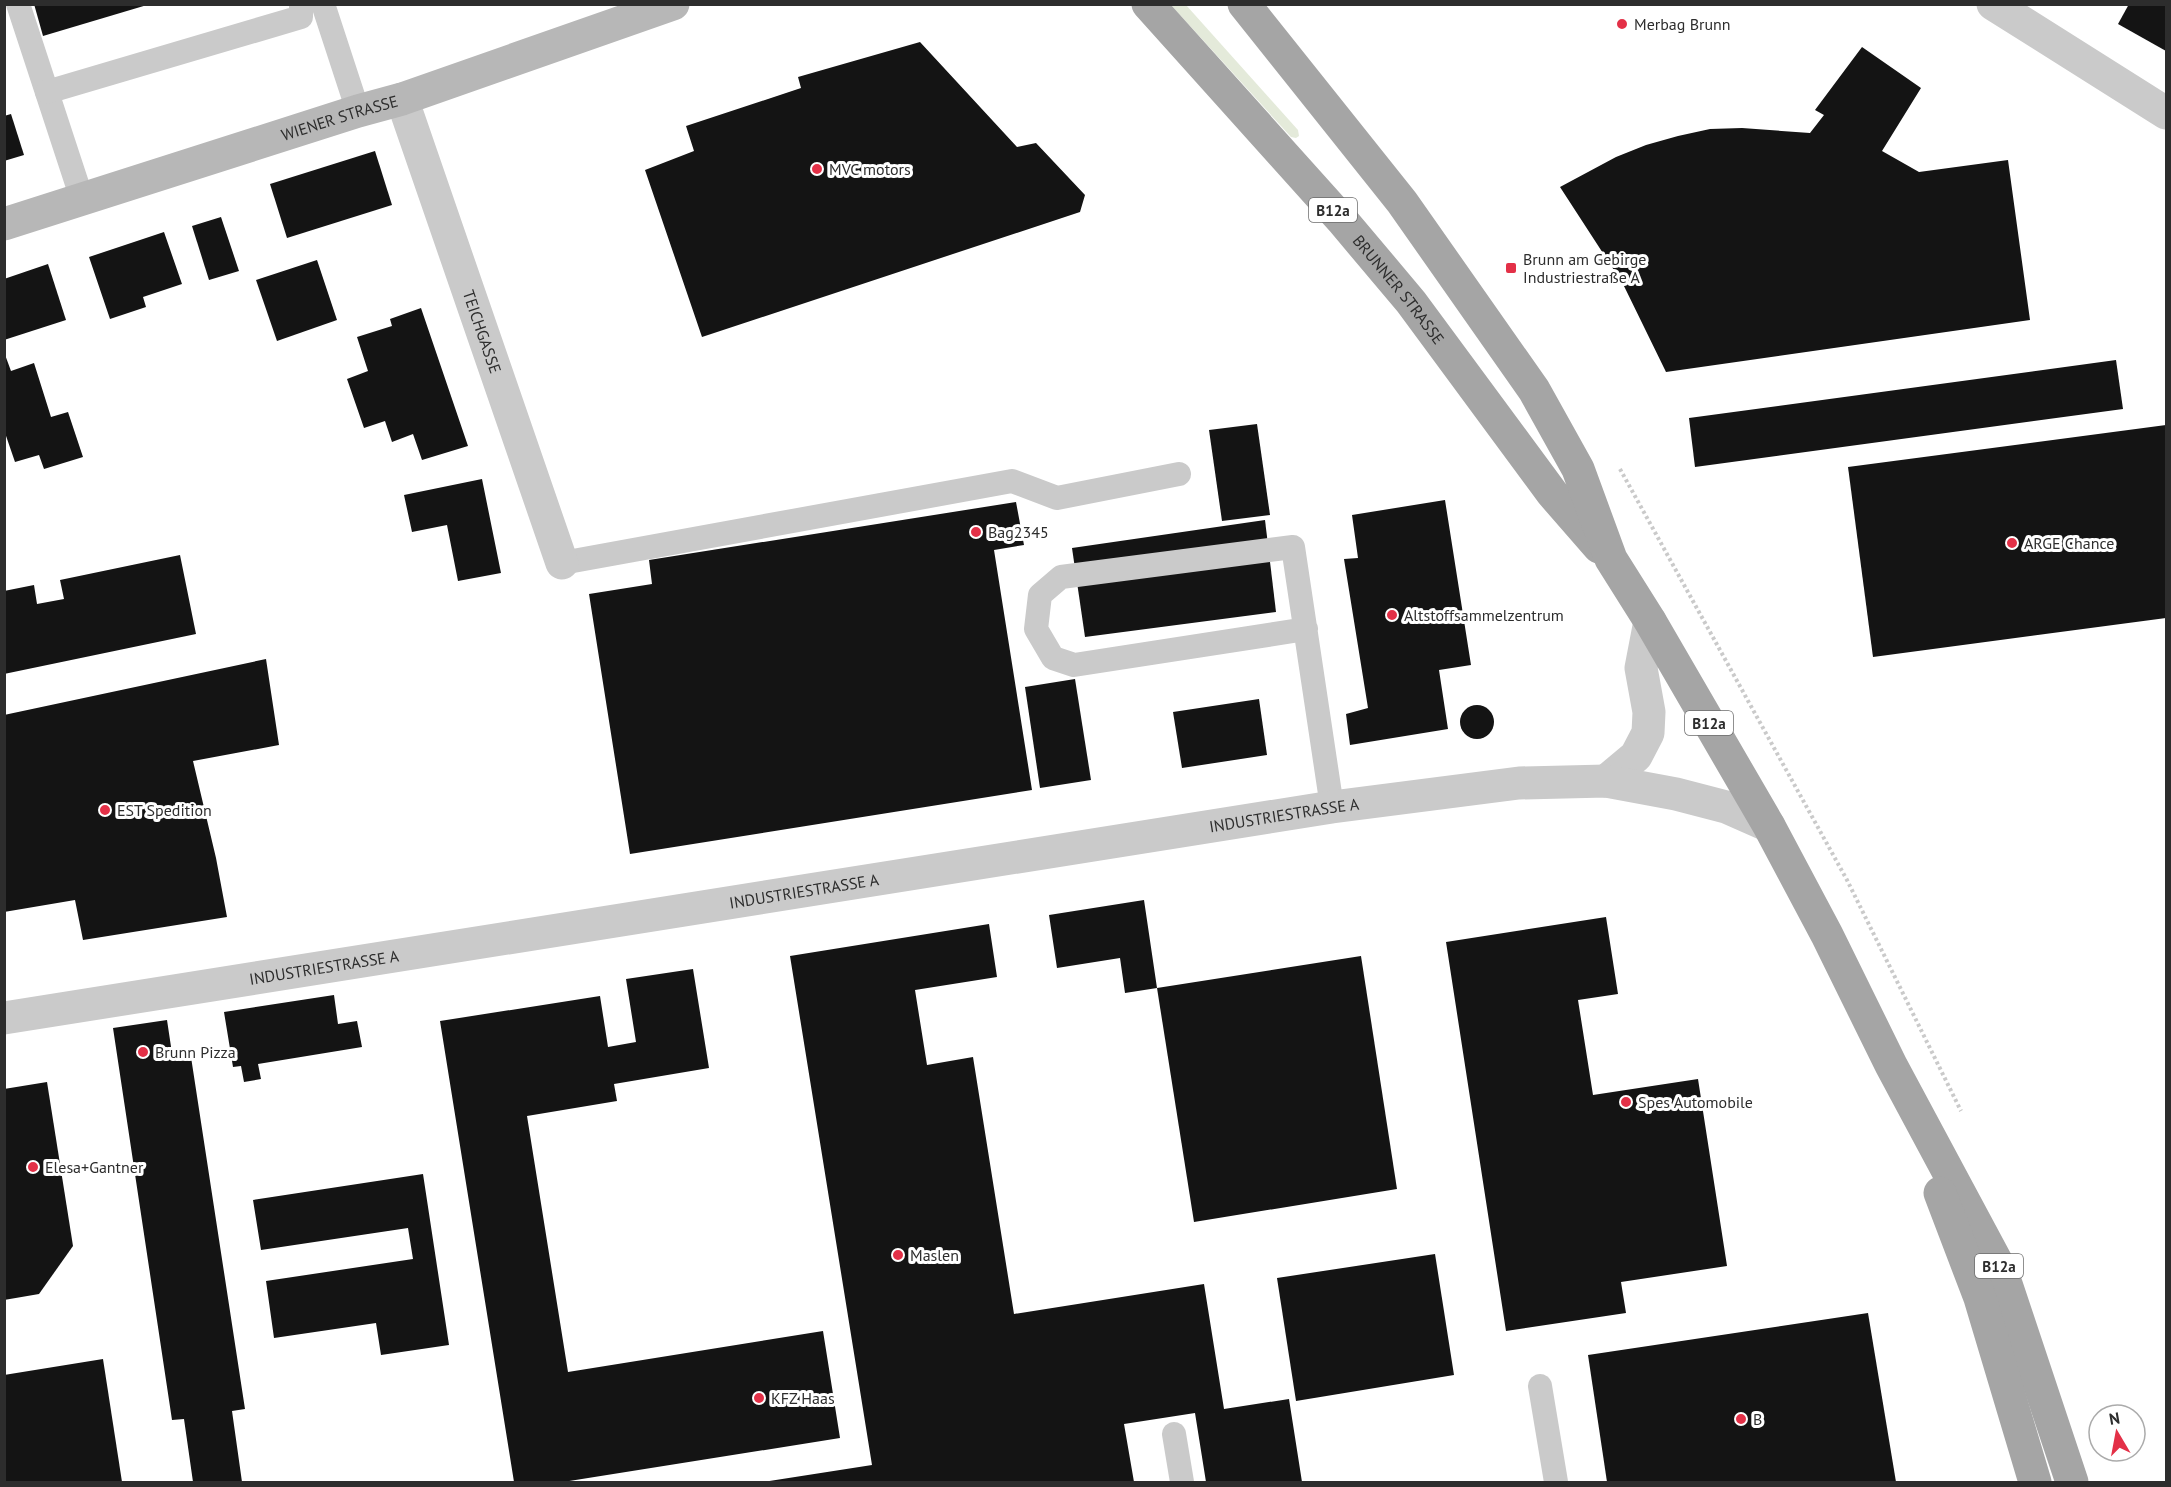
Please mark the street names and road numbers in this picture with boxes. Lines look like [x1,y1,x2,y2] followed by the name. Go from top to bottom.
[279,91,400,145] street label: WIENER STRASSE
[1309,198,1357,222] road number: B12a
[1349,231,1449,348] street label: BRUNNER STRASSE
[459,287,506,376] street label: TEICHGASSE
[1685,711,1733,735] road number: B12a
[1208,794,1361,836] street label: INDUSTRIESTRASSE A
[728,869,881,913] street label: INDUSTRIESTRASSE A
[248,945,401,989] street label: INDUSTRIESTRASSE A
[1975,1254,2023,1278] road number: B12a

